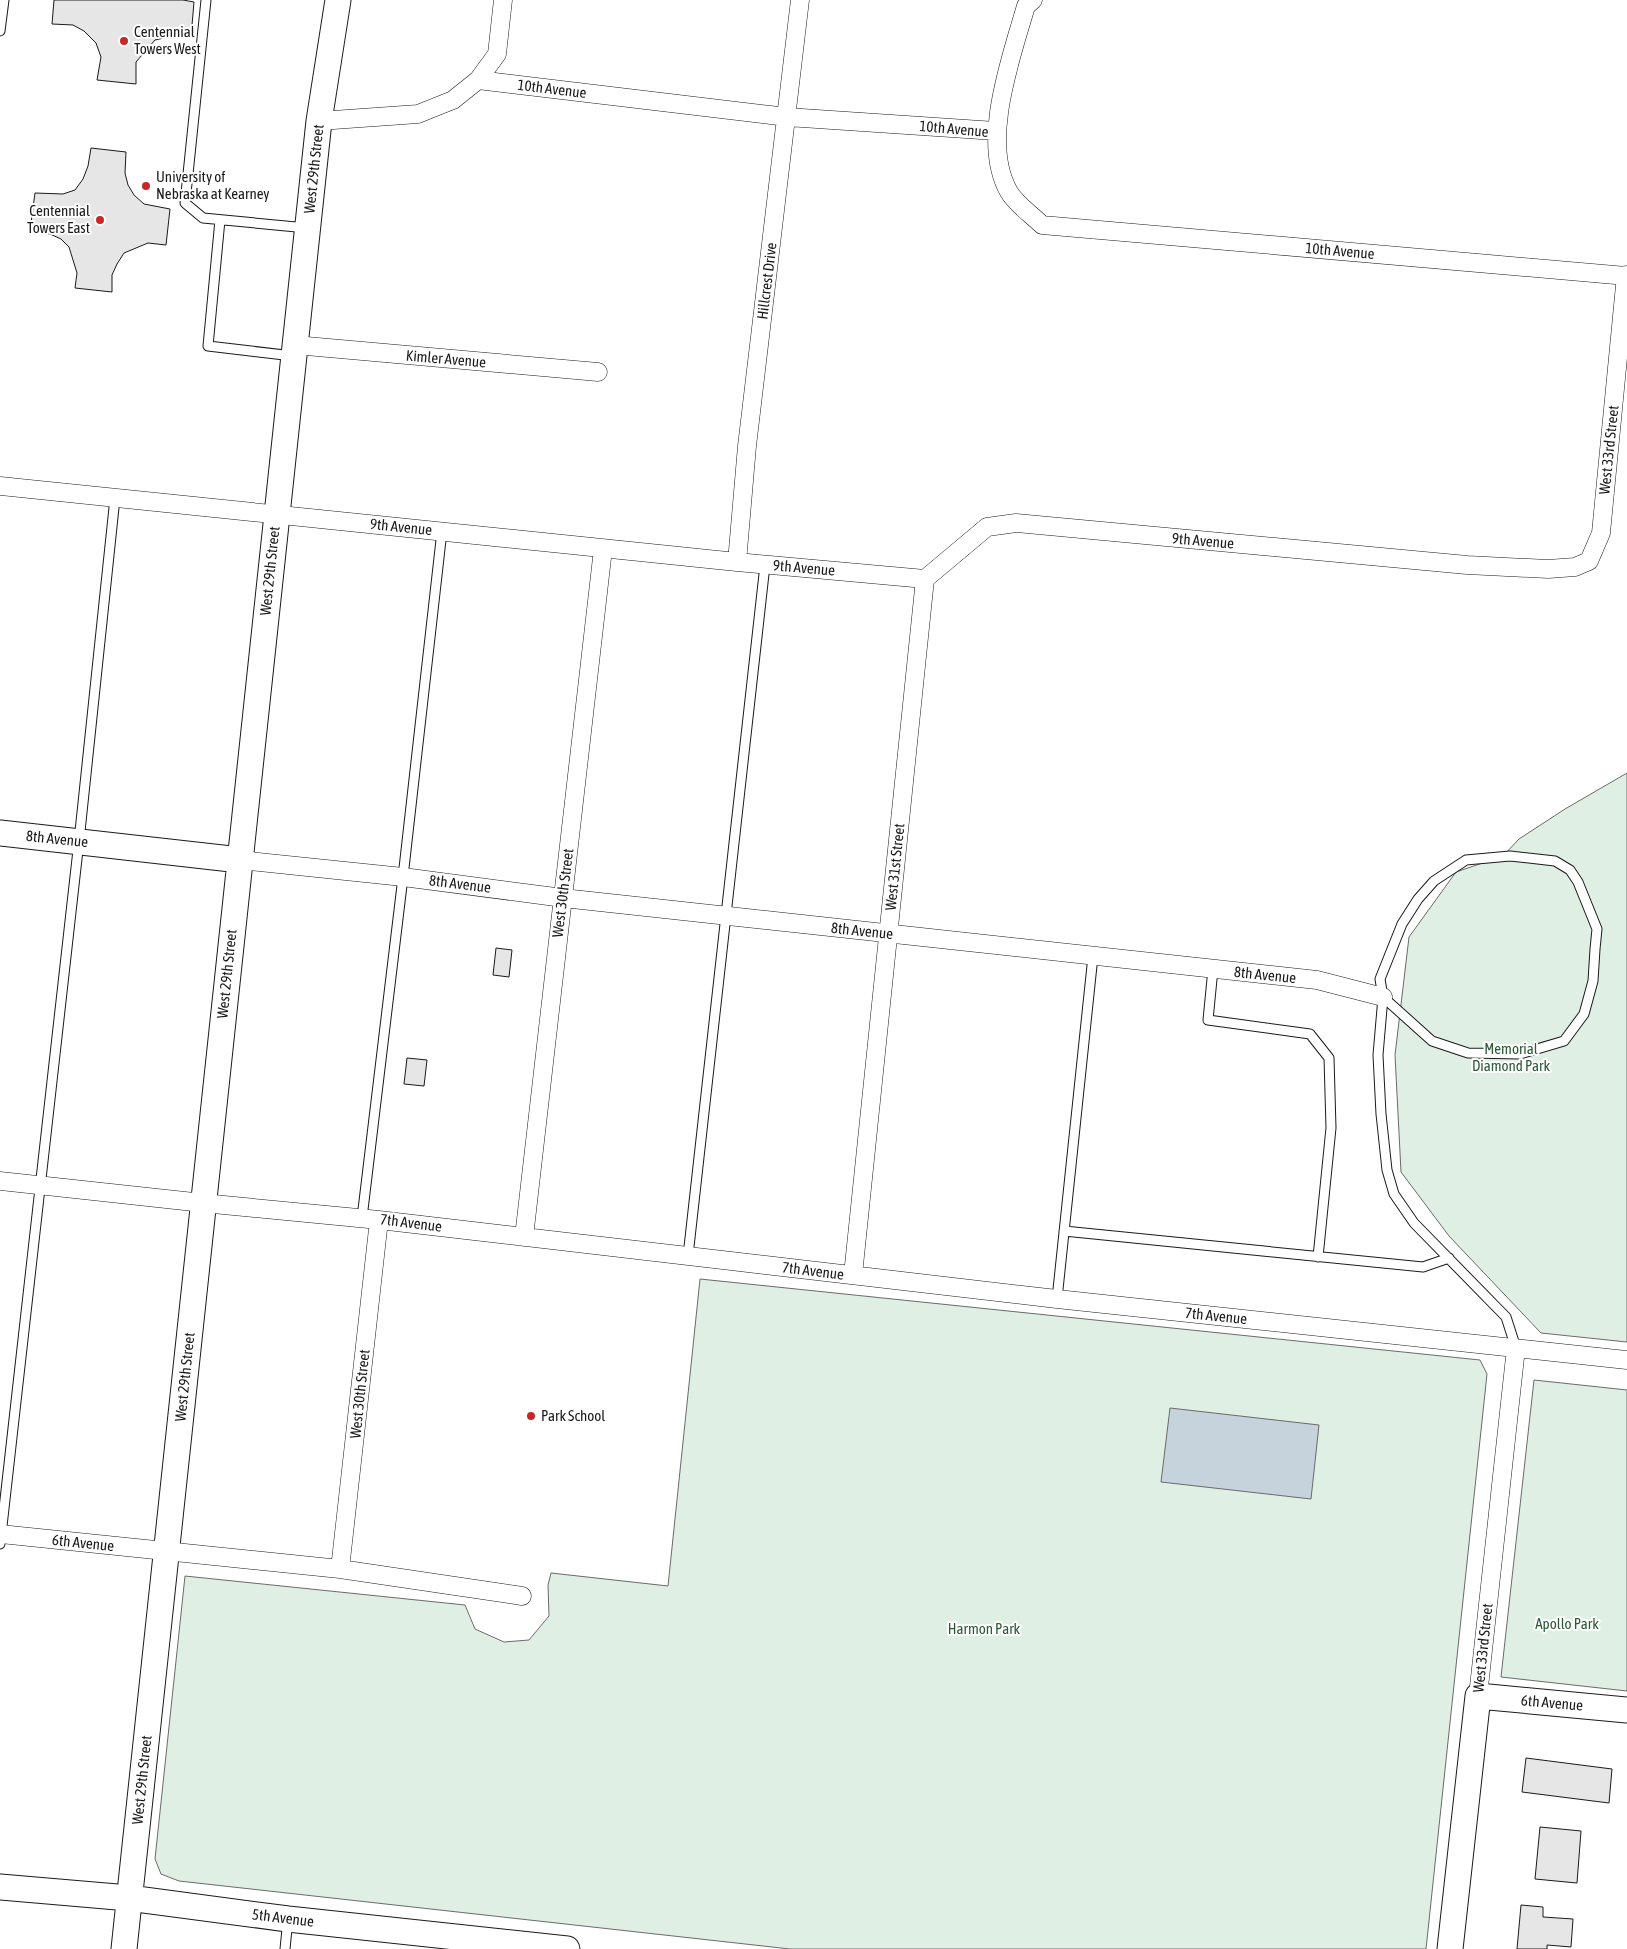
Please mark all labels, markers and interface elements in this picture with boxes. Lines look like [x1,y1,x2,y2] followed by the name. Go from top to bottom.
[134,23,201,57] place label: Centennial Towers West
[118,35,130,47] marker: Centennial Towers West
[517,76,588,101] street label: 10th Avenue
[919,117,989,140] street label: 10th Avenue
[300,124,327,214] street label: West 29th Street
[156,168,270,202] place label: University of Nebraska at Kearney
[140,180,152,192] marker: University of Nebraska at Kearney
[27,202,90,236] place label: Centennial Towers East
[94,214,106,226] marker: Centennial Towers East
[1305,239,1375,262] street label: 10th Avenue
[753,241,780,320] street label: Hillcrest Drive
[405,347,487,370] street label: Kimler Avenue
[1595,405,1622,495] street label: West 33rd Street
[369,515,433,538] street label: 9th Avenue
[256,526,283,616] street label: West 29th Street
[1171,529,1235,552] street label: 9th Avenue
[772,556,836,579] street label: 9th Avenue
[881,823,908,911] street label: West 31st Street
[25,827,89,850] street label: 8th Avenue
[549,847,576,938] street label: West 30th Street
[428,871,492,896] street label: 8th Avenue
[830,919,894,942] street label: 8th Avenue
[213,929,240,1019] street label: West 29th Street
[1233,963,1297,986] street label: 8th Avenue
[1472,1040,1550,1074] park label: Memorial Diamond Park
[379,1210,443,1235] street label: 7th Avenue
[781,1258,845,1283] street label: 7th Avenue
[1184,1304,1248,1327] street label: 7th Avenue
[171,1332,198,1422] street label: West 29th Street
[346,1349,373,1439] street label: West 30th Street
[541,1407,605,1424] place label: Park School
[525,1410,537,1422] marker: Park School
[51,1531,115,1554] street label: 6th Avenue
[1469,1603,1496,1693] street label: West 33rd Street
[1535,1615,1599,1632] park label: Apollo Park
[948,1620,1021,1637] park label: Harmon Park
[1520,1691,1584,1714] street label: 6th Avenue
[128,1735,155,1825] street label: West 29th Street
[251,1905,315,1930] street label: 5th Avenue

